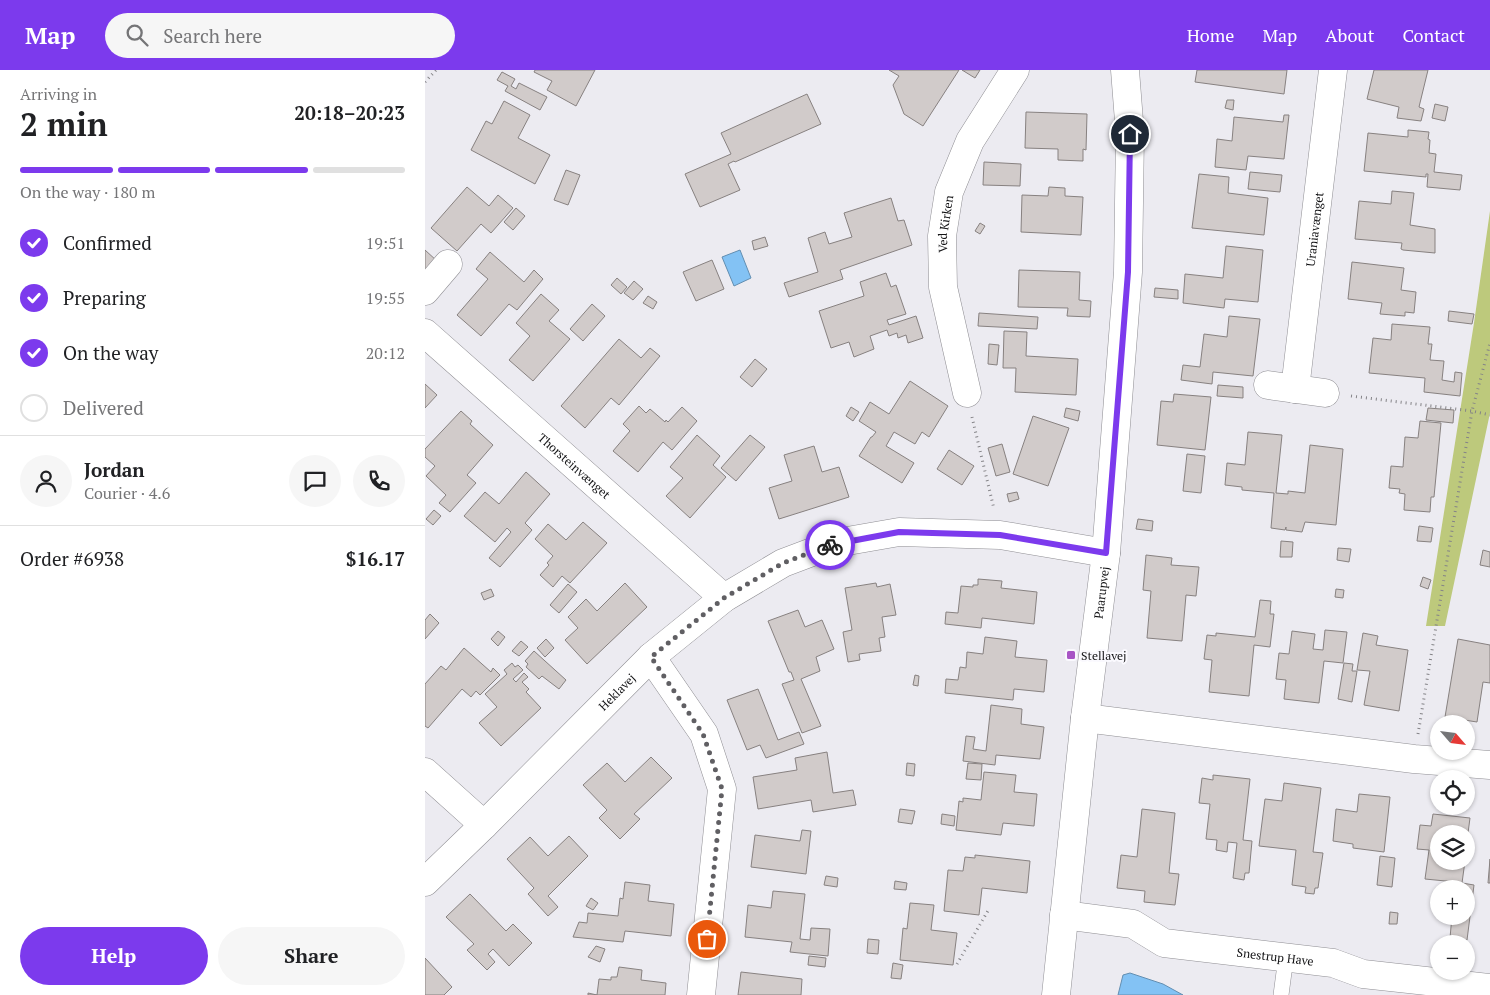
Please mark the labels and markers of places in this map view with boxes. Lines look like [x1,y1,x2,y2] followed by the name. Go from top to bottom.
[1109,113,1151,155] pin
[1081,648,1127,663] place label: Stellavej
[1065,649,1077,661] marker: Stellavej
[686,918,728,960] pin

